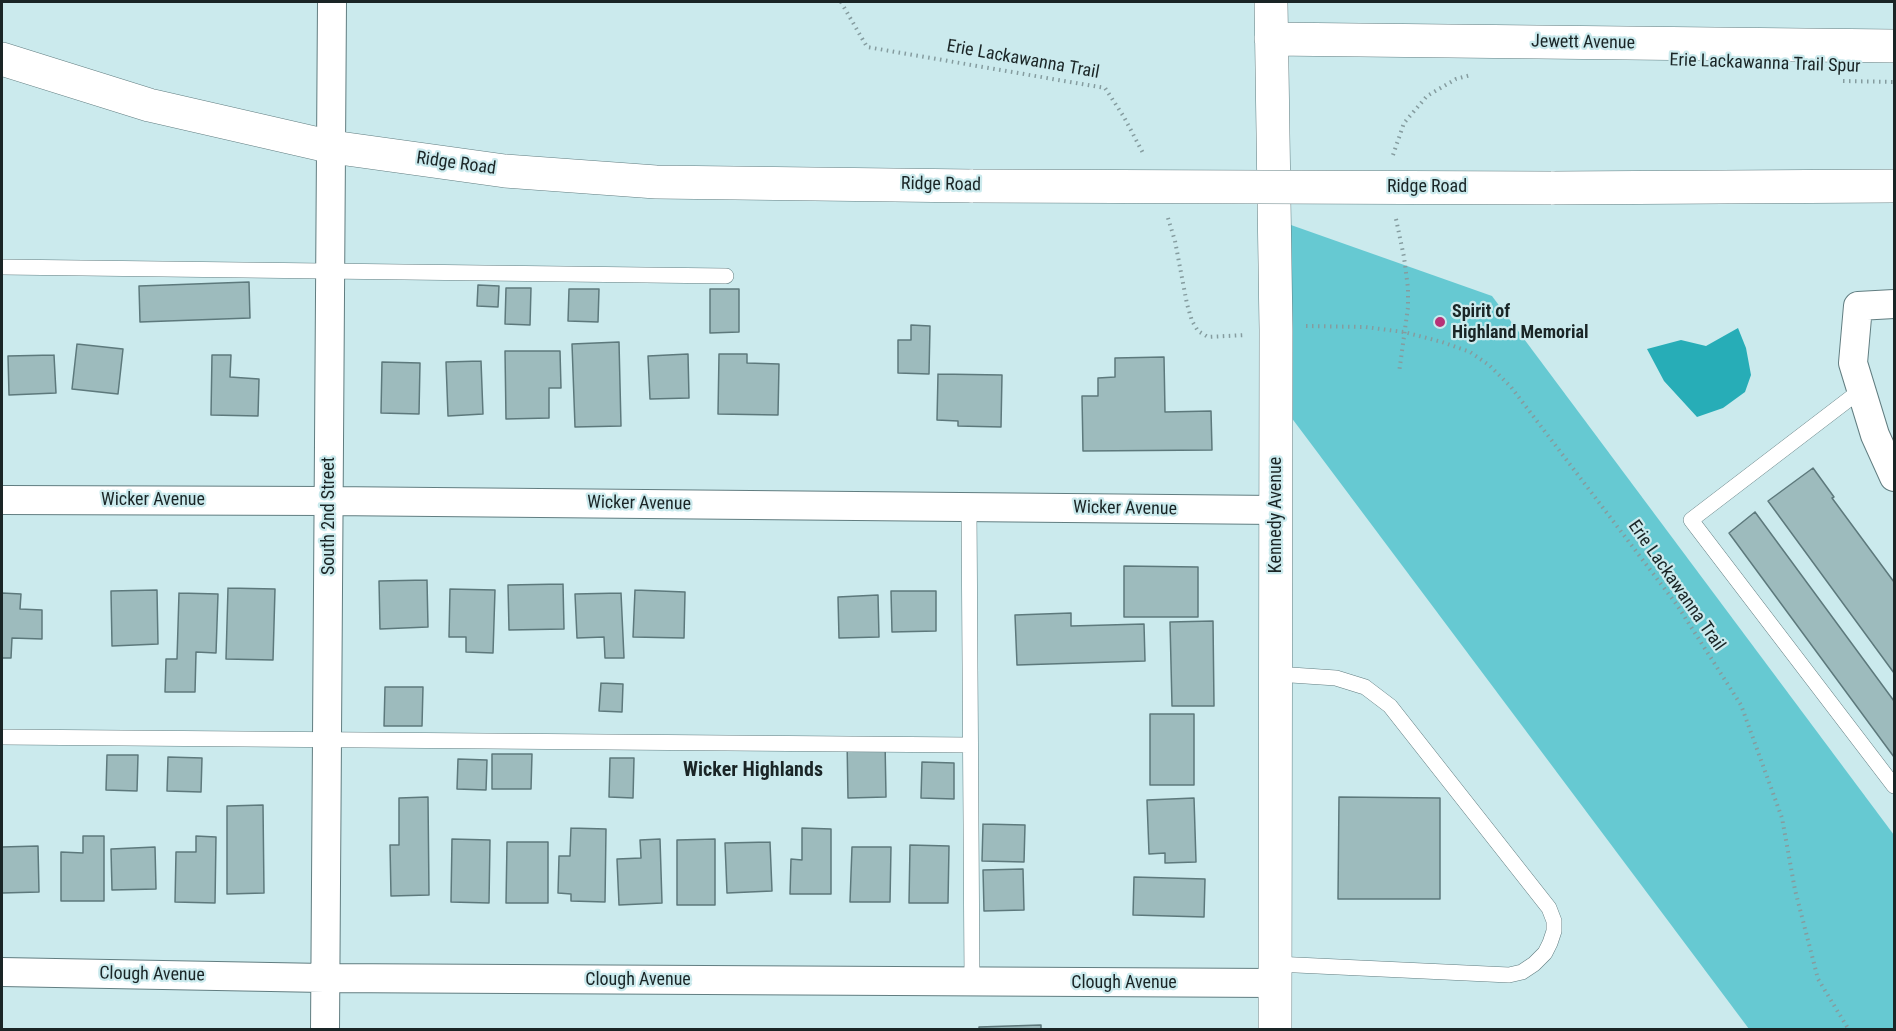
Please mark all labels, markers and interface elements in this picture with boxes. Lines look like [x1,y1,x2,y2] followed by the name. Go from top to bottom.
[1531,31,1635,55] street label: Jewett Avenue
[945,36,1101,84] street label: Erie Lackawanna Trail
[1669,50,1861,78] street label: Erie Lackawanna Trail Spur
[415,148,497,180] street label: Ridge Road
[901,174,981,196] street label: Ridge Road
[1387,176,1467,198] street label: Ridge Road
[1452,301,1589,344] place label: Spirit of Highland Memorial
[1433,315,1447,329] marker: Spirit of Highland Memorial
[318,457,340,575] street label: South 2nd Street
[1265,457,1287,573] street label: Kennedy Avenue
[101,489,205,511] street label: Wicker Avenue
[587,492,691,516] street label: Wicker Avenue
[1073,497,1177,521] street label: Wicker Avenue
[1623,516,1729,656] street label: Erie Lackawanna Trail
[683,759,823,783] district label: Wicker Highlands
[99,963,205,987] street label: Clough Avenue
[585,969,691,991] street label: Clough Avenue
[1071,972,1177,994] street label: Clough Avenue

